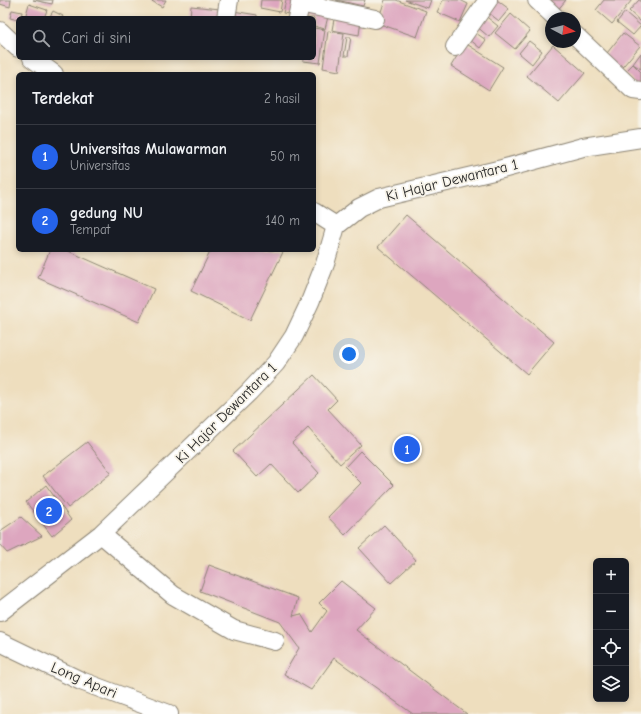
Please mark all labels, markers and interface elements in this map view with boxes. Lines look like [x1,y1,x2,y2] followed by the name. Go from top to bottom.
[545,12,581,48] north arrow
[16,16,316,60] search box
[30,27,52,49] icon: search
[62,29,131,47] text: Cari di sini
[32,89,94,108] text: Terdekat
[264,91,300,106] text: 2 hasil
[70,140,227,158] text: Universitas Mulawarman
[42,149,48,164] text: 1
[270,149,300,164] text: 50 m
[384,155,520,205] street label: Ki Hajar Dewantara 1
[70,158,130,173] text: Universitas
[70,204,143,222] text: gedung NU
[42,213,48,228] text: 2
[266,213,300,228] text: 140 m
[70,222,110,237] text: Tempat
[339,344,359,364] your location
[172,359,280,467] street label: Ki Hajar Dewantara 1
[394,434,420,464] pin: 1
[36,496,62,526] pin: 2
[593,558,629,702] map controls
[593,558,629,594] button: +
[593,594,629,630] button: −
[593,630,629,666] button: locate
[48,658,120,702] street label: Long Apari
[593,666,629,702] button: layers

